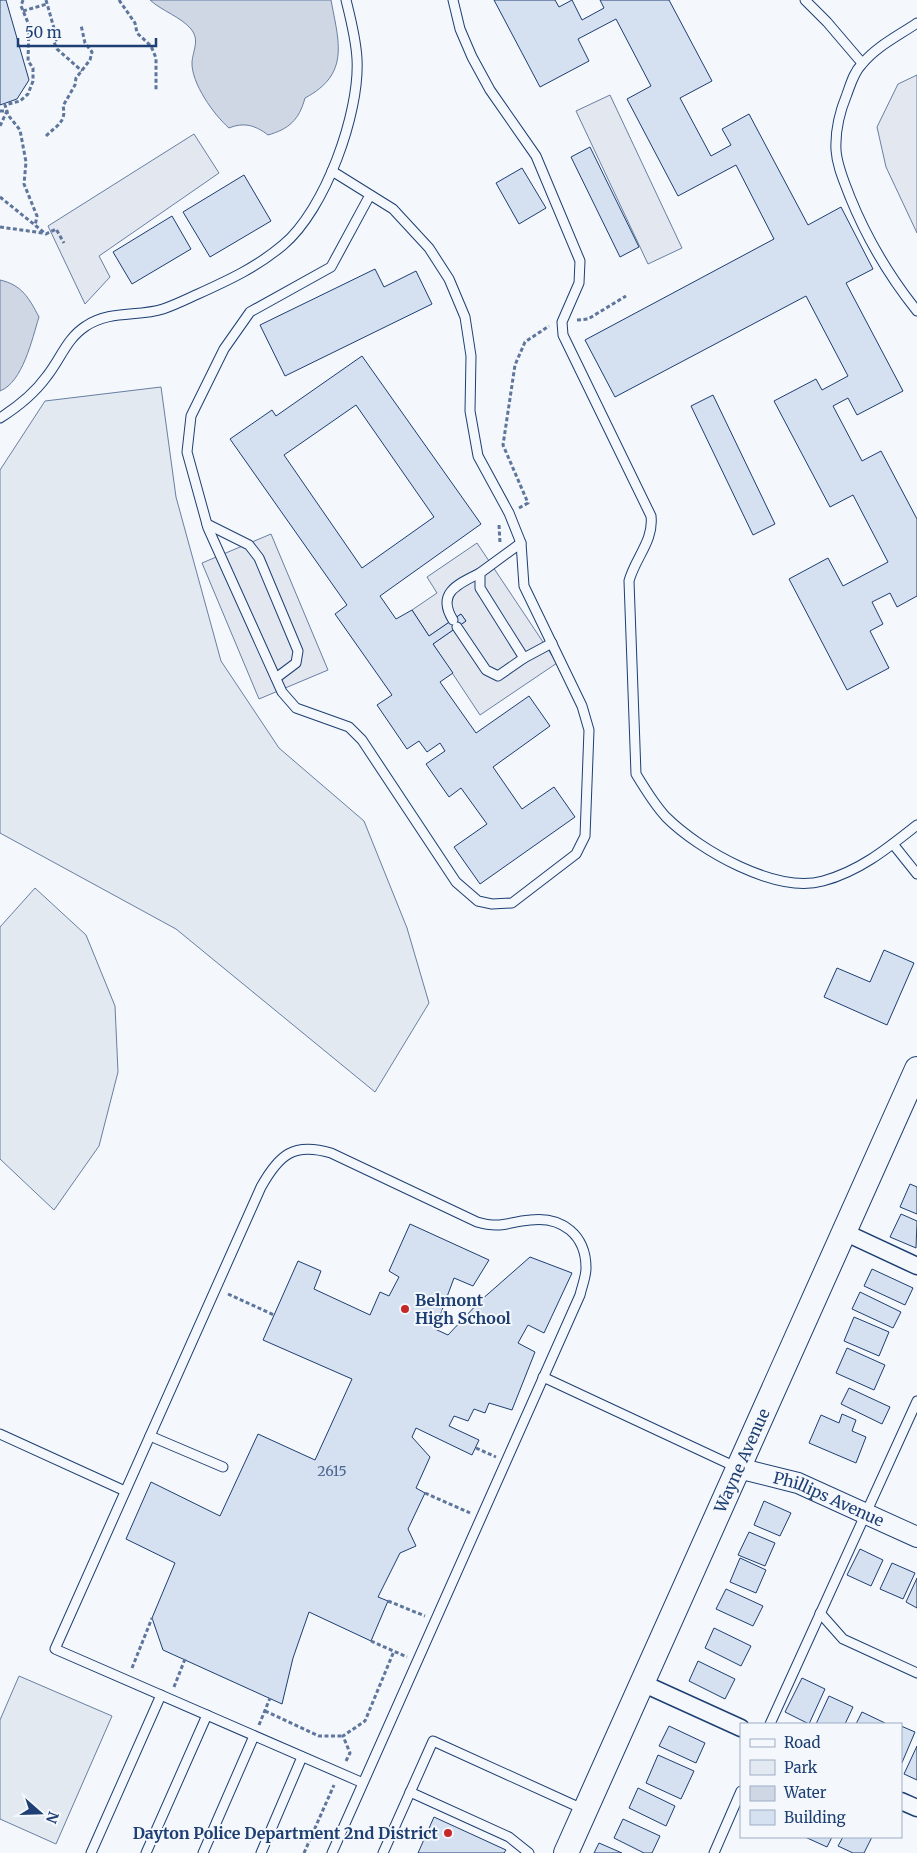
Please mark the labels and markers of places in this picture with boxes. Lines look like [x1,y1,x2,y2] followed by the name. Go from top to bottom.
[415,1290,511,1328] place label: Belmont High School
[399,1303,411,1315] marker: Belmont High School
[133,1823,439,1843] place label: Dayton Police Department 2nd District
[442,1827,454,1839] marker: Dayton Police Department 2nd District

